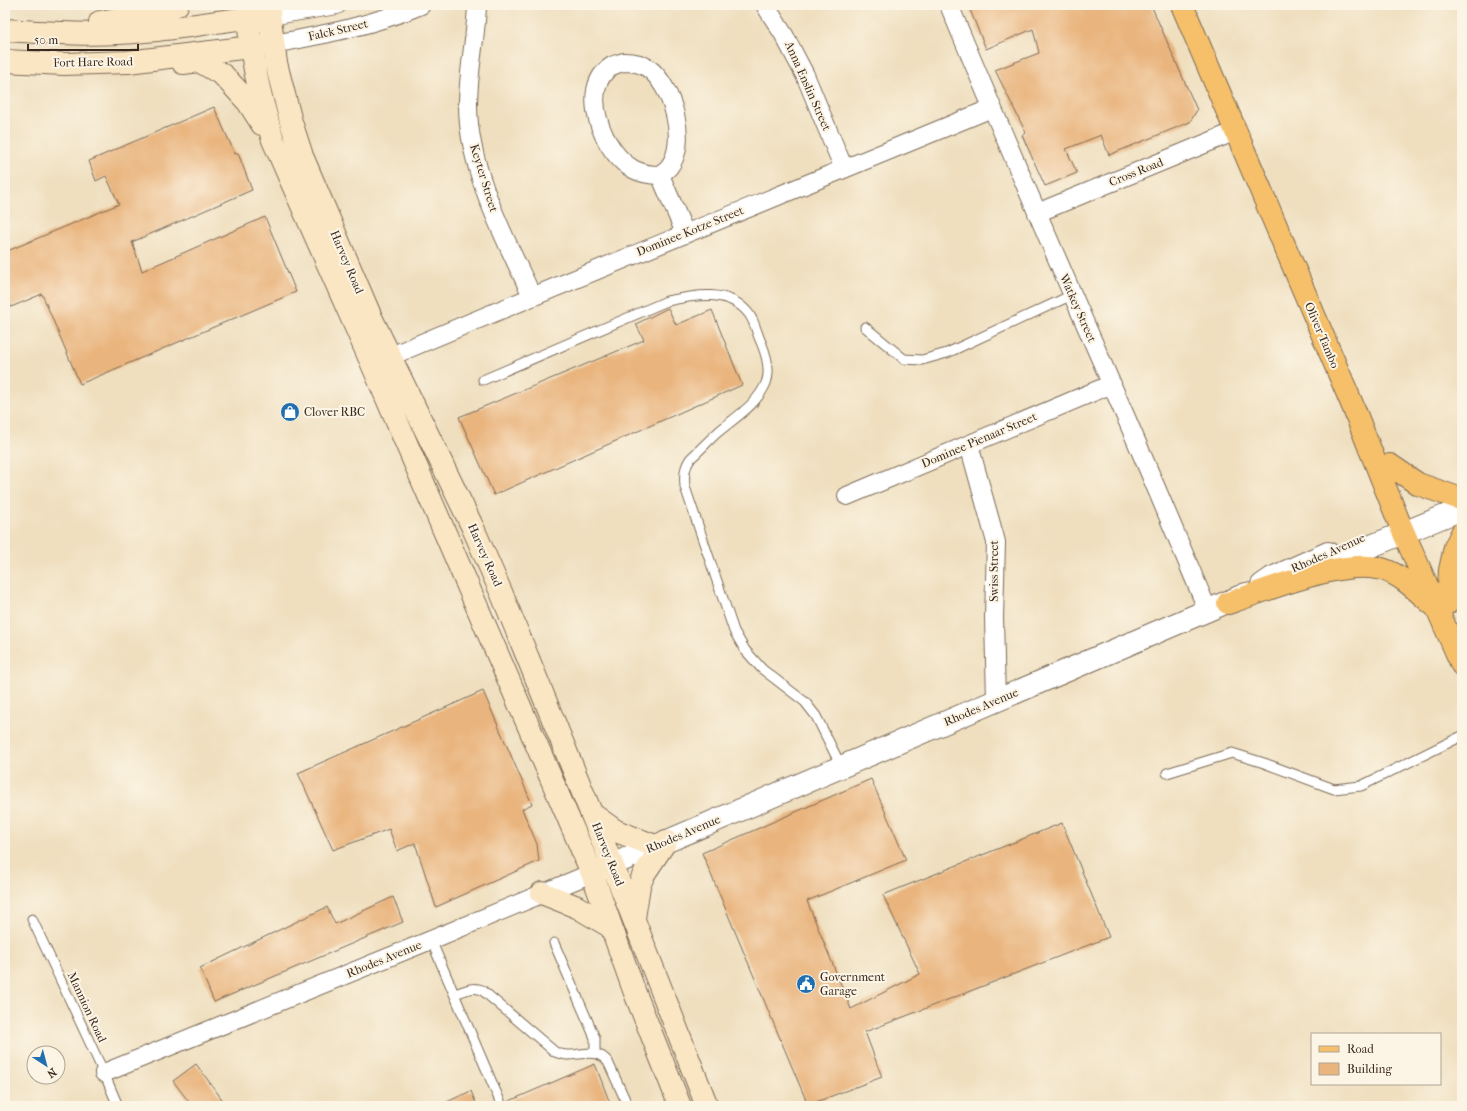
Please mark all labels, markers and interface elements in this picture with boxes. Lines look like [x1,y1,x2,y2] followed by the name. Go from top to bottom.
[307,16,370,44] street label: Falck Street
[28,26,138,52] scale bar
[34,33,58,47] text: 50 m
[782,38,834,134] street label: Anna Enslin Street
[53,54,133,70] street label: Fort Hare Road
[467,142,501,214] street label: Keyter Street
[1107,155,1166,189] street label: Cross Road
[634,203,746,259] street label: Dominee Kotze Street
[327,228,367,296] street label: Harvey Road
[1056,271,1100,345] street label: Watkey Street
[1302,300,1342,370] street label: Oliver Tambo
[279,401,301,423] shop icon: Clover RBC
[304,405,365,419] place label: Clover RBC
[919,409,1040,471] street label: Dominee Pienaar Street
[465,521,505,589] street label: Harvey Road
[1289,530,1367,576] street label: Rhodes Avenue
[987,540,1001,602] street label: Swiss Street
[942,685,1020,729] street label: Rhodes Avenue
[644,812,722,856] street label: Rhodes Avenue
[589,820,627,888] street label: Harvey Road
[344,938,424,980] street label: Rhodes Avenue
[65,970,110,1045] street label: Mannion Road
[820,970,886,998] place label: Government Garage
[795,973,817,995] public building icon: Government Garage
[1311,1033,1441,1085] legend
[1347,1042,1374,1056] text: Road
[26,1045,66,1085] north arrow
[1347,1062,1392,1076] text: Building
[44,1065,59,1081] text: N

